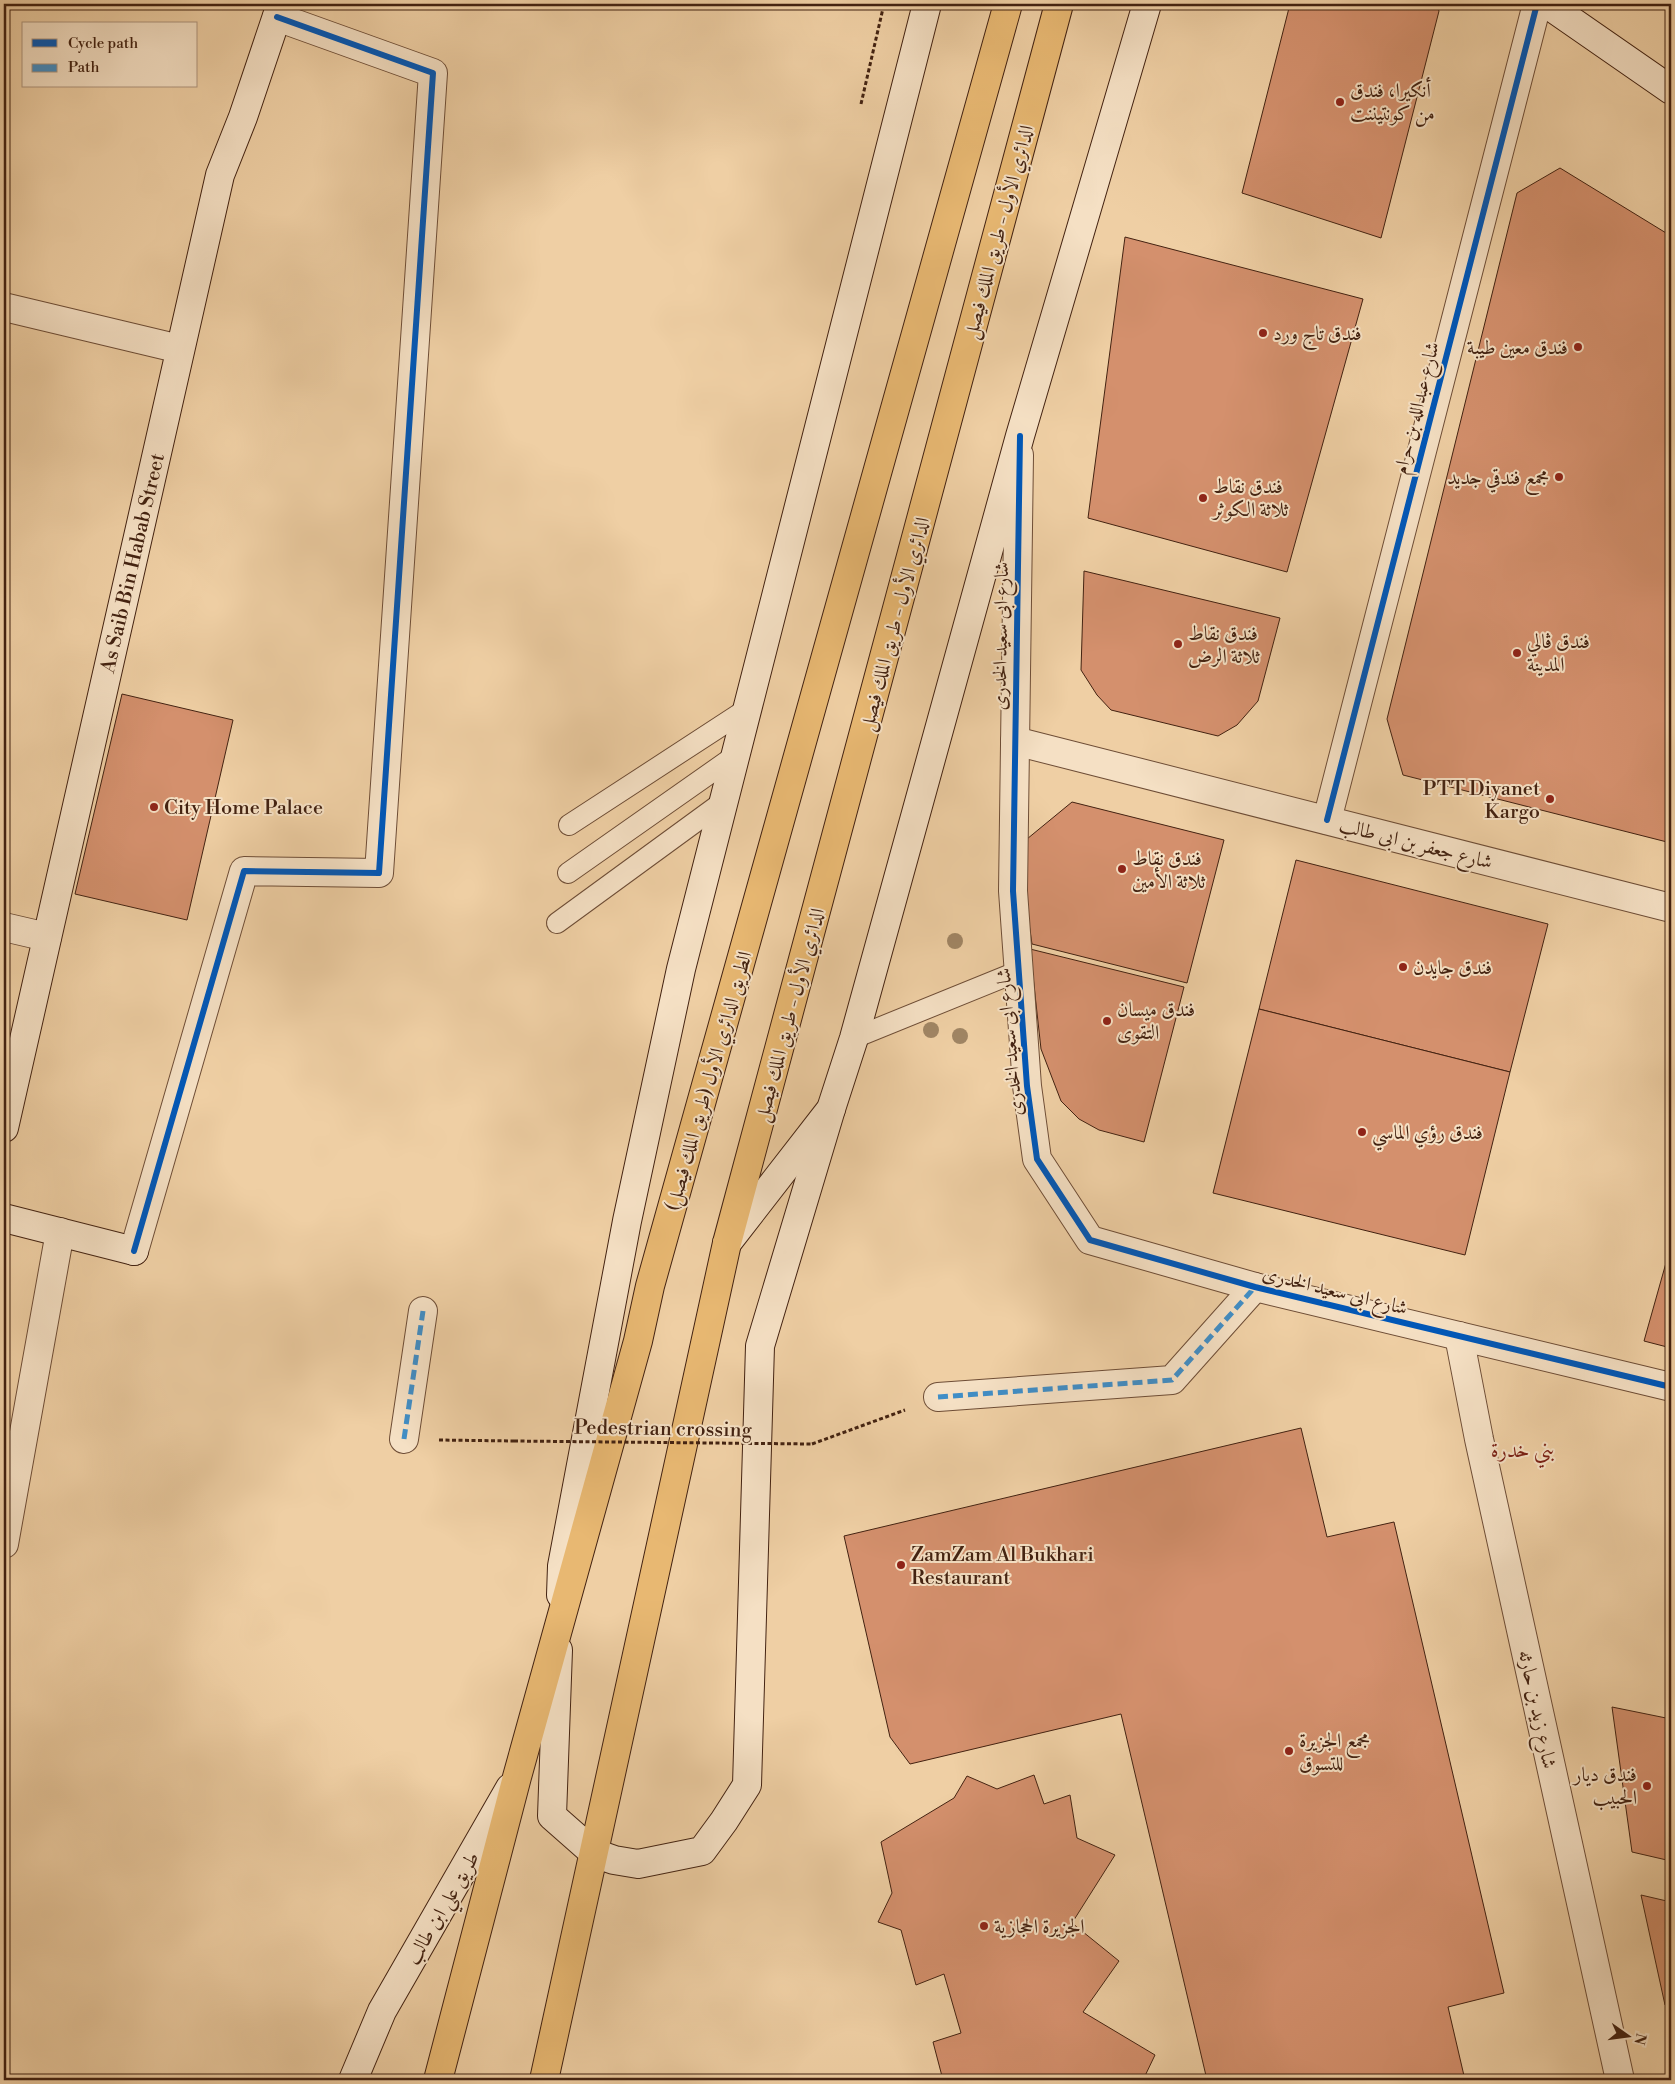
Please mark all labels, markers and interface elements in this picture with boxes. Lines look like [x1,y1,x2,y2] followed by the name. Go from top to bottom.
[22,22,198,88] legend
[68,34,138,53] text: Cycle path
[68,58,100,77] text: Path
[1350,76,1435,127] place label: أنكيرا، فندق من كونتيننت
[1334,96,1346,108] marker: أنكيرا، فندق من كونتيننت
[955,122,1042,343] street label: الدائري الأول - طريق الملك فيصل
[1273,322,1362,351] place label: فندق تاج ورد
[1257,327,1269,339] marker: فندق تاج ورد
[1467,336,1568,361] place label: فندق معين طيبة
[1389,339,1450,478] street label: شارع عبدالله بن حرام
[1572,341,1584,353] marker: فندق معين طيبة
[96,451,171,677] street label: As Saib Bin Habab Street
[1447,466,1549,495] place label: مجمع فندقي جديد
[1553,471,1565,483] marker: مجمع فندقي جديد
[1211,475,1289,523] place label: فندق نقاط ثلاثة الكوثر
[1197,492,1209,504] marker: فندق نقاط ثلاثة الكوثر
[851,514,938,735] street label: الدائري الأول - طريق الملك فيصل
[988,561,1019,711] street label: شارع ابى سعيد الخدرى
[1188,622,1260,670] place label: فندق نقاط ثلاثة الرض
[1527,630,1590,678] place label: فندق ڤالي المدينة
[1172,638,1184,650] marker: فندق نقاط ثلاثة الرض
[1511,647,1523,659] marker: فندق ڤالي المدينة
[1423,777,1540,825] place label: PTT Diyanet Kargo
[1544,793,1556,805] marker: PTT Diyanet Kargo
[164,796,323,821] place label: City Home Palace
[148,801,160,813] marker: City Home Palace
[1335,813,1495,879] street label: شارع جعفر بن ابى طالب
[1132,847,1205,895] place label: فندق نقاط ثلاثة الأمين
[1116,863,1128,875] marker: فندق نقاط ثلاثة الأمين
[746,905,833,1126] street label: الدائري الأول - طريق الملك فيصل
[657,948,760,1215] street label: الطريق الدائري الأول (طريق الملك فيصل)
[1413,956,1492,981] place label: فندق جايدن
[1397,961,1409,973] marker: فندق جايدن
[992,966,1033,1117] street label: شارع ابى سعيد الخدرى
[1117,998,1195,1046] place label: فندق ميسان التقوى
[1101,1015,1113,1027] marker: فندق ميسان التقوى
[1372,1121,1483,1151] place label: فندق رؤي الماسي
[1356,1126,1368,1138] marker: فندق رؤي الماسي
[1258,1261,1410,1325] street label: شارع ابى سعيد الخدرى
[574,1415,753,1444] street label: Pedestrian crossing
[1491,1438,1555,1469] district label: بني خدرة
[911,1543,1094,1591] place label: ZamZam Al Bukhari Restaurant
[895,1559,907,1571] marker: ZamZam Al Bukhari Restaurant
[1508,1648,1561,1772] street label: شارع زيد بن حارثه
[1299,1729,1370,1777] place label: مجمع الجزيرة للتسوق
[1283,1745,1295,1757] marker: مجمع الجزيرة للتسوق
[1572,1763,1637,1811] place label: فندق ديار الحبيب
[1641,1780,1653,1792] marker: فندق ديار الحبيب
[401,1848,491,1973] street label: طريق علي ابن طالب
[994,1915,1085,1940] place label: الجزيرة الحجازية
[978,1920,990,1932] marker: الجزيرة الحجازية
[1602,2012,1652,2062] north arrow
[1630,2031,1650,2046] text: N

